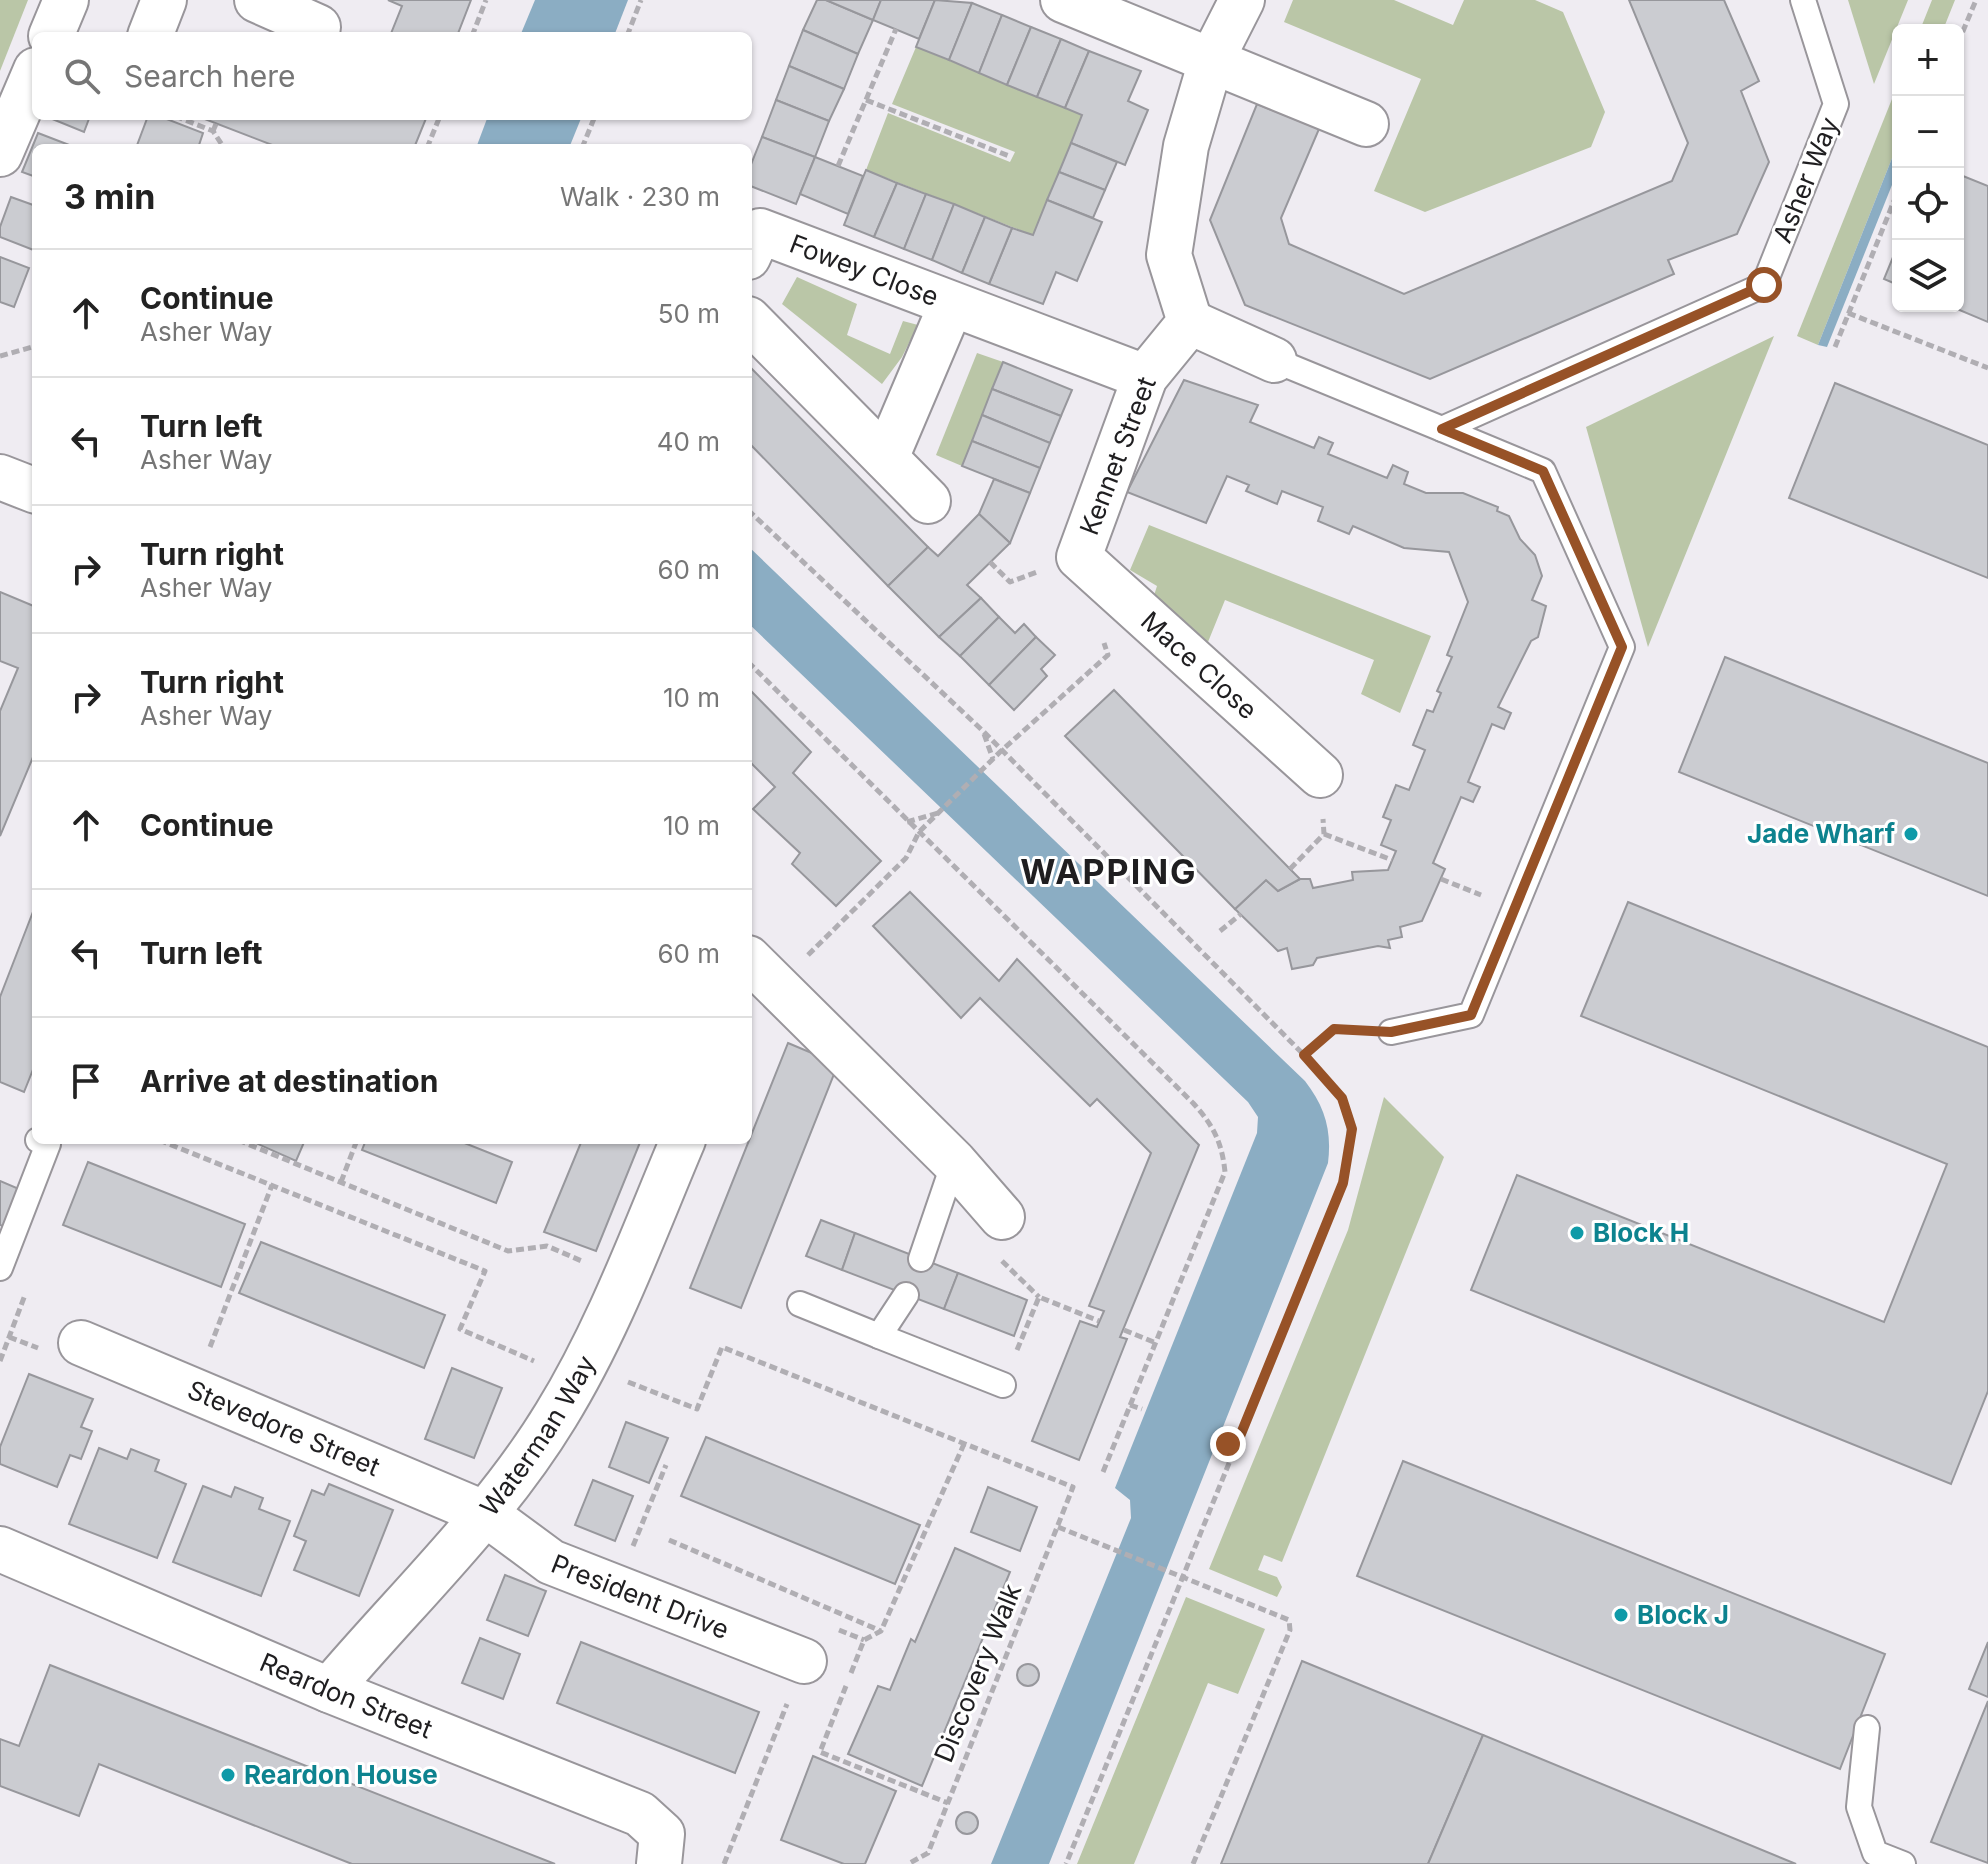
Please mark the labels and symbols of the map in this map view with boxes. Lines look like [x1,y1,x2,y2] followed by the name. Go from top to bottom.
[1766,113,1845,247] street label: Asher Way
[786,228,943,312] street label: Fowey Close
[1746,267,1782,303] route start
[1073,372,1162,539] street label: Kennet Street
[1135,605,1263,725] street label: Mace Close
[1747,818,1896,849] place label: Jade Wharf
[1902,825,1920,843] marker: Jade Wharf
[1020,851,1198,892] district label: WAPPING
[1593,1217,1689,1248] place label: Block H
[1568,1224,1586,1242] marker: Block H
[474,1350,602,1522] street label: Waterman Way
[183,1374,385,1482] street label: Stevedore Street
[1210,1426,1246,1462] route end
[547,1548,733,1645] street label: President Drive
[928,1579,1027,1767] street label: Discovery Walk
[1637,1599,1729,1630] place label: Block J
[1612,1606,1630,1624] marker: Block J
[255,1646,437,1745] street label: Reardon Street
[244,1759,438,1790] place label: Reardon House
[219,1766,237,1784] marker: Reardon House

